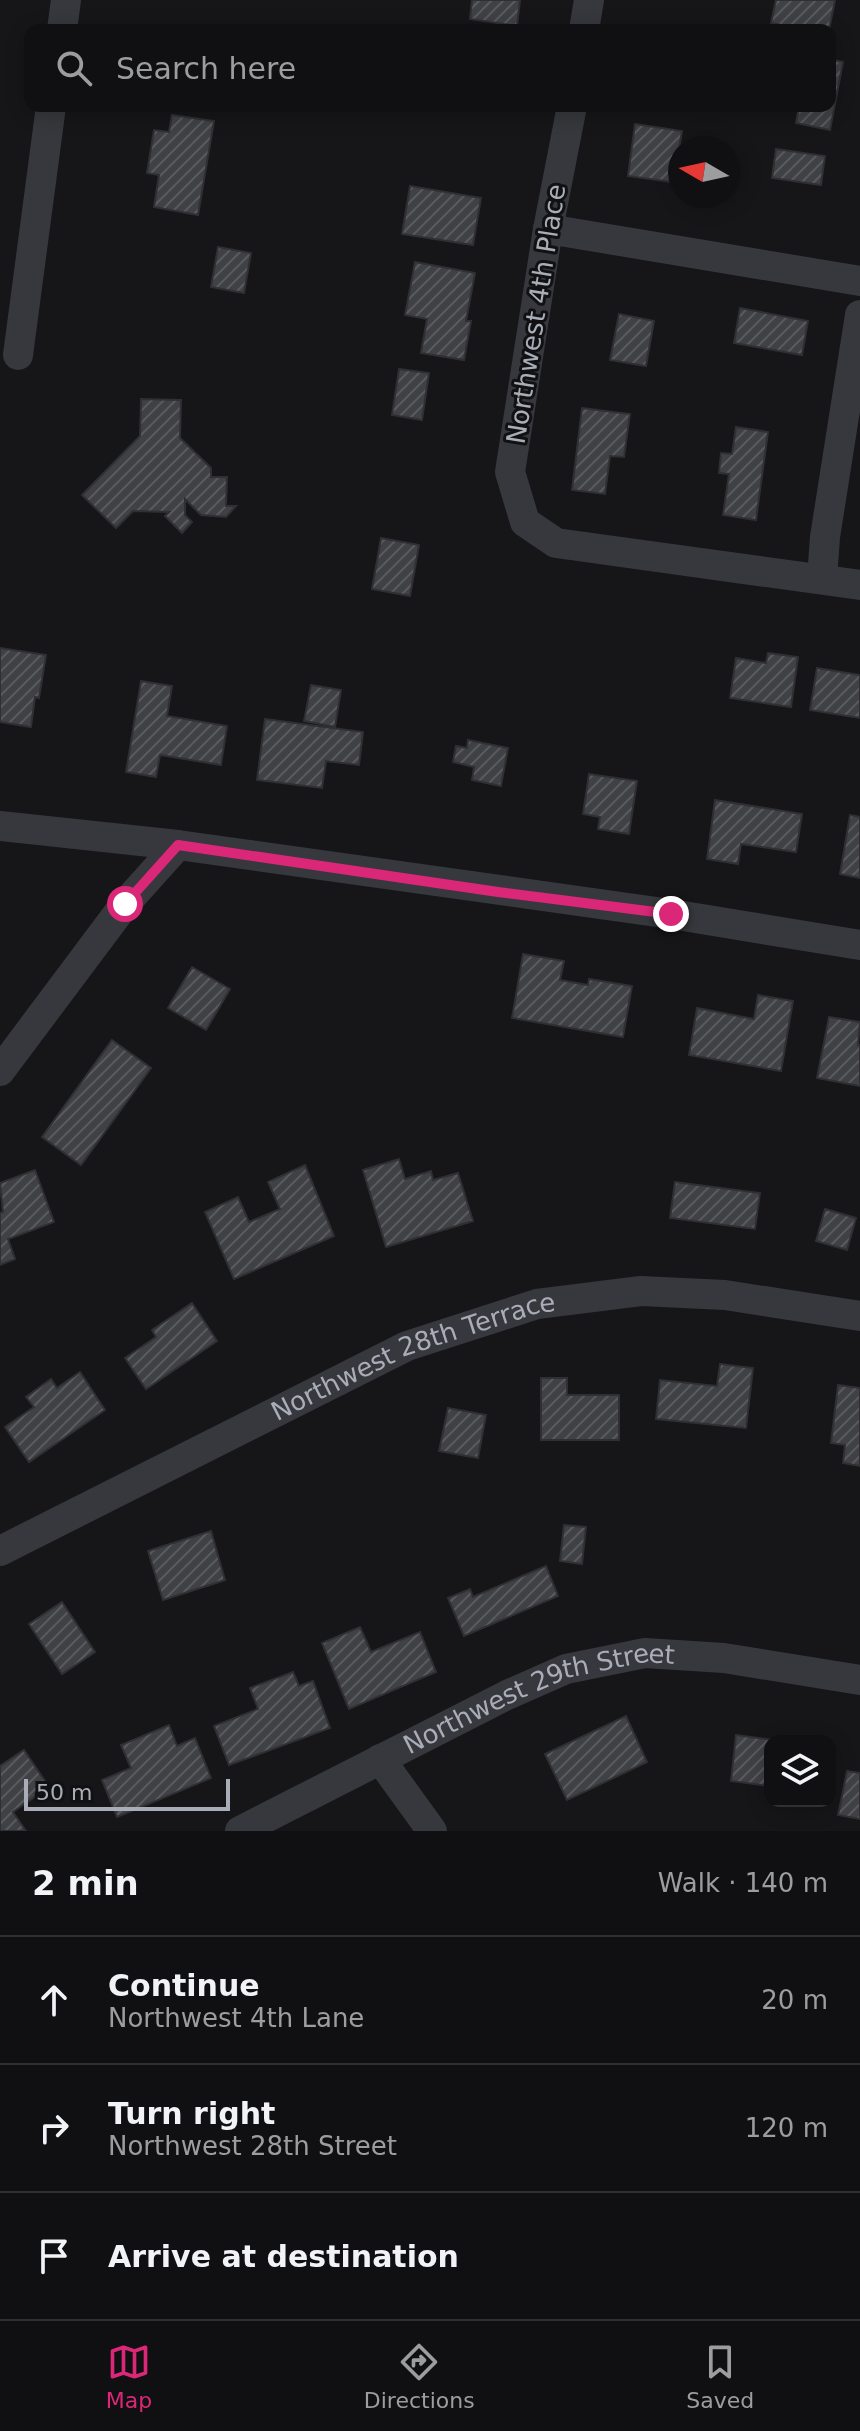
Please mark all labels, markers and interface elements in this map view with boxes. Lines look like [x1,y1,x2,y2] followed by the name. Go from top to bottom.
[24,24,836,112] search box
[52,46,96,90] icon: search
[116,51,296,86] text: Search here
[668,136,740,208] north arrow
[501,182,571,446] street label: Northwest 4th Place
[107,886,143,922] route start
[653,896,689,932] route end
[266,1287,557,1427] street label: Northwest 28th Terrace
[398,1638,676,1760] street label: Northwest 29th Street
[764,1735,836,1807] map controls
[764,1735,836,1807] button: layers
[24,1775,230,1811] scale bar
[36,1780,92,1805] text: 50 m
[32,1863,139,1903] text: 2 min
[658,1868,828,1898] text: Walk · 140 m
[108,1968,260,2003] text: Continue
[32,1978,76,2022] icon: ahead
[761,1985,828,2015] text: 20 m
[108,2003,364,2033] text: Northwest 4th Lane
[108,2096,275,2131] text: Turn right
[32,2106,76,2150] icon: right
[745,2113,828,2143] text: 120 m
[108,2131,397,2161] text: Northwest 28th Street
[32,2234,76,2278] icon: arrive
[108,2239,459,2274] text: Arrive at destination
[106,2340,152,2413] tab: Map
[364,2340,475,2413] tab: Directions
[686,2340,754,2413] tab: Saved

